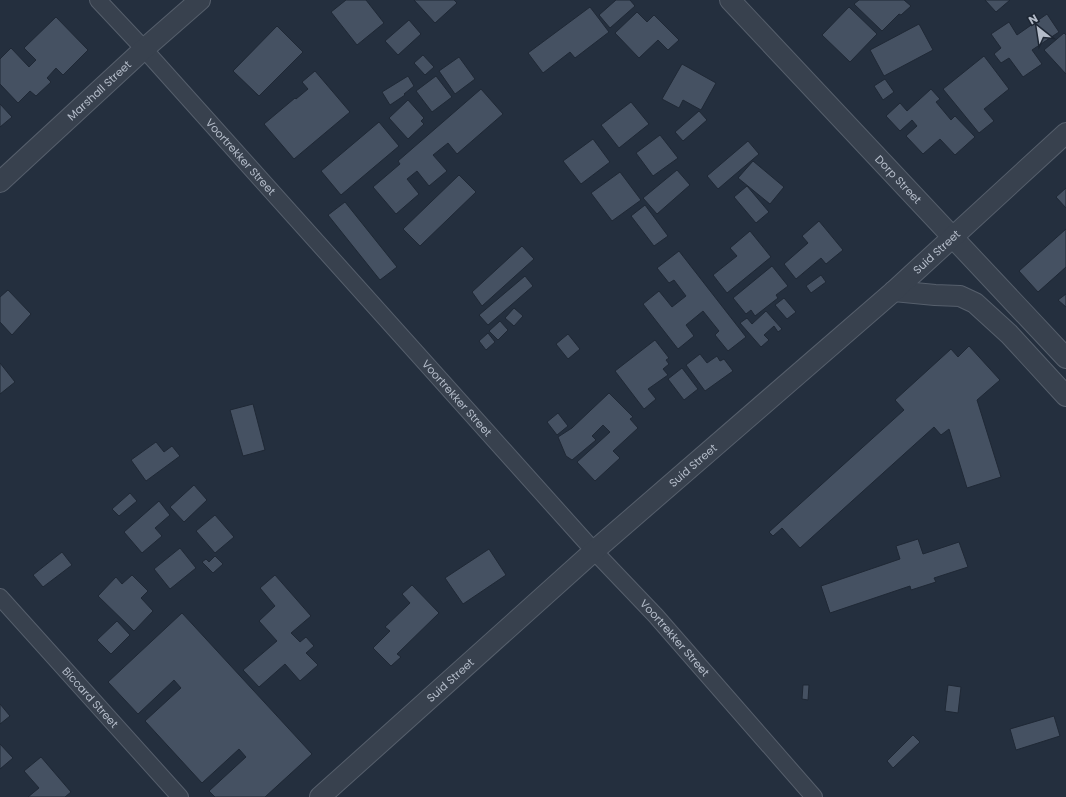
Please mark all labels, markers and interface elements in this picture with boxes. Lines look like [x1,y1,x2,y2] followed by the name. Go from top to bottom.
[1018,8,1058,48] north arrow
[1025,10,1041,28] text: N
[64,57,135,124] street label: Marshall Street
[202,115,279,199] street label: Voortrekker Street
[871,151,925,207] street label: Dorp Street
[909,226,964,278] street label: Suid Street
[418,356,496,440] street label: Voortrekker Street
[665,440,720,491] street label: Suid Street
[636,596,713,680] street label: Voortrekker Street
[423,654,477,706] street label: Suid Street
[59,663,122,731] street label: Biccard Street

